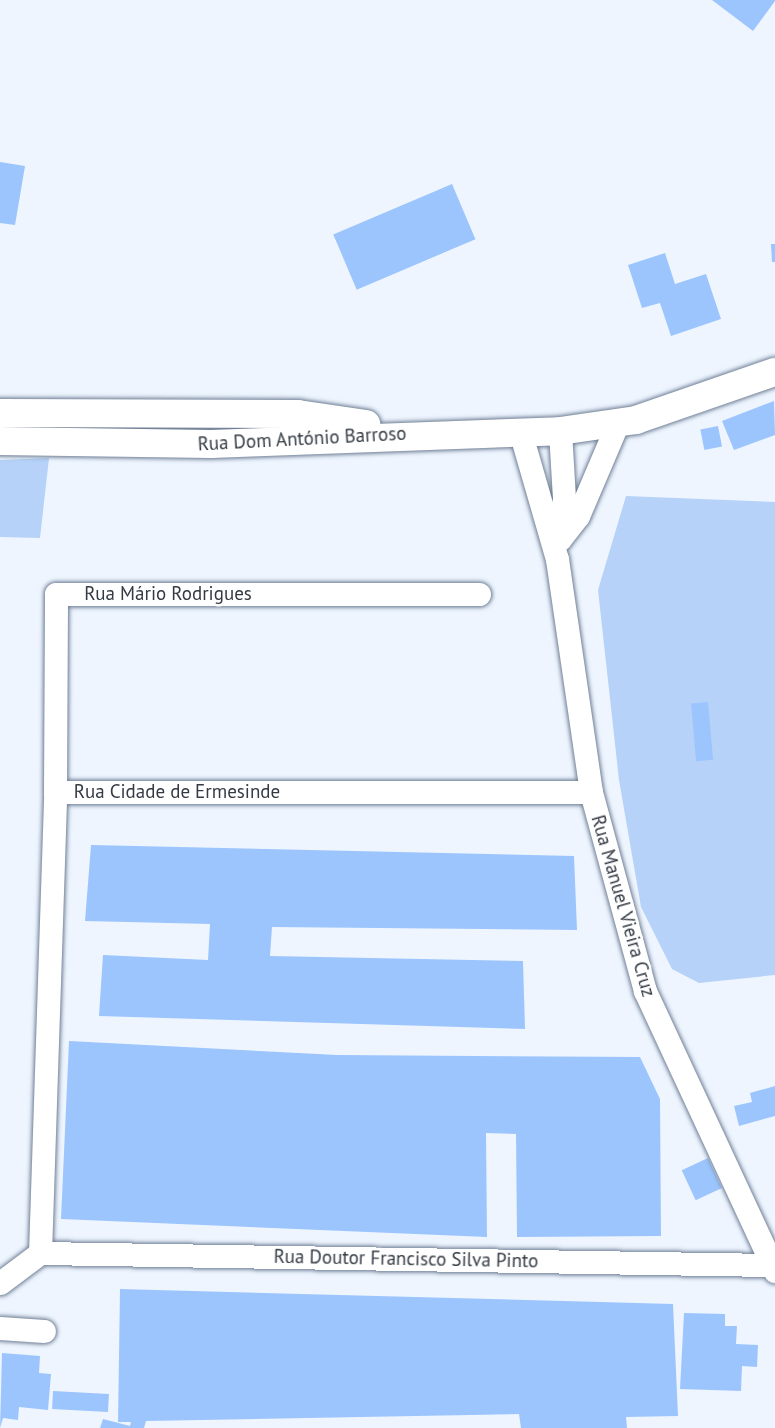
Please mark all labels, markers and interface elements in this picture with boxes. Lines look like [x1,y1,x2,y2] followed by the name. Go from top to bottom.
[197,422,407,456] street label: Rua Dom António Barroso
[84,583,252,605] street label: Rua Mário Rodrigues
[74,781,280,803] street label: Rua Cidade de Ermesinde
[586,812,660,1000] street label: Rua Manuel Vieira Cruz
[273,1245,539,1273] street label: Rua Doutor Francisco Silva Pinto

